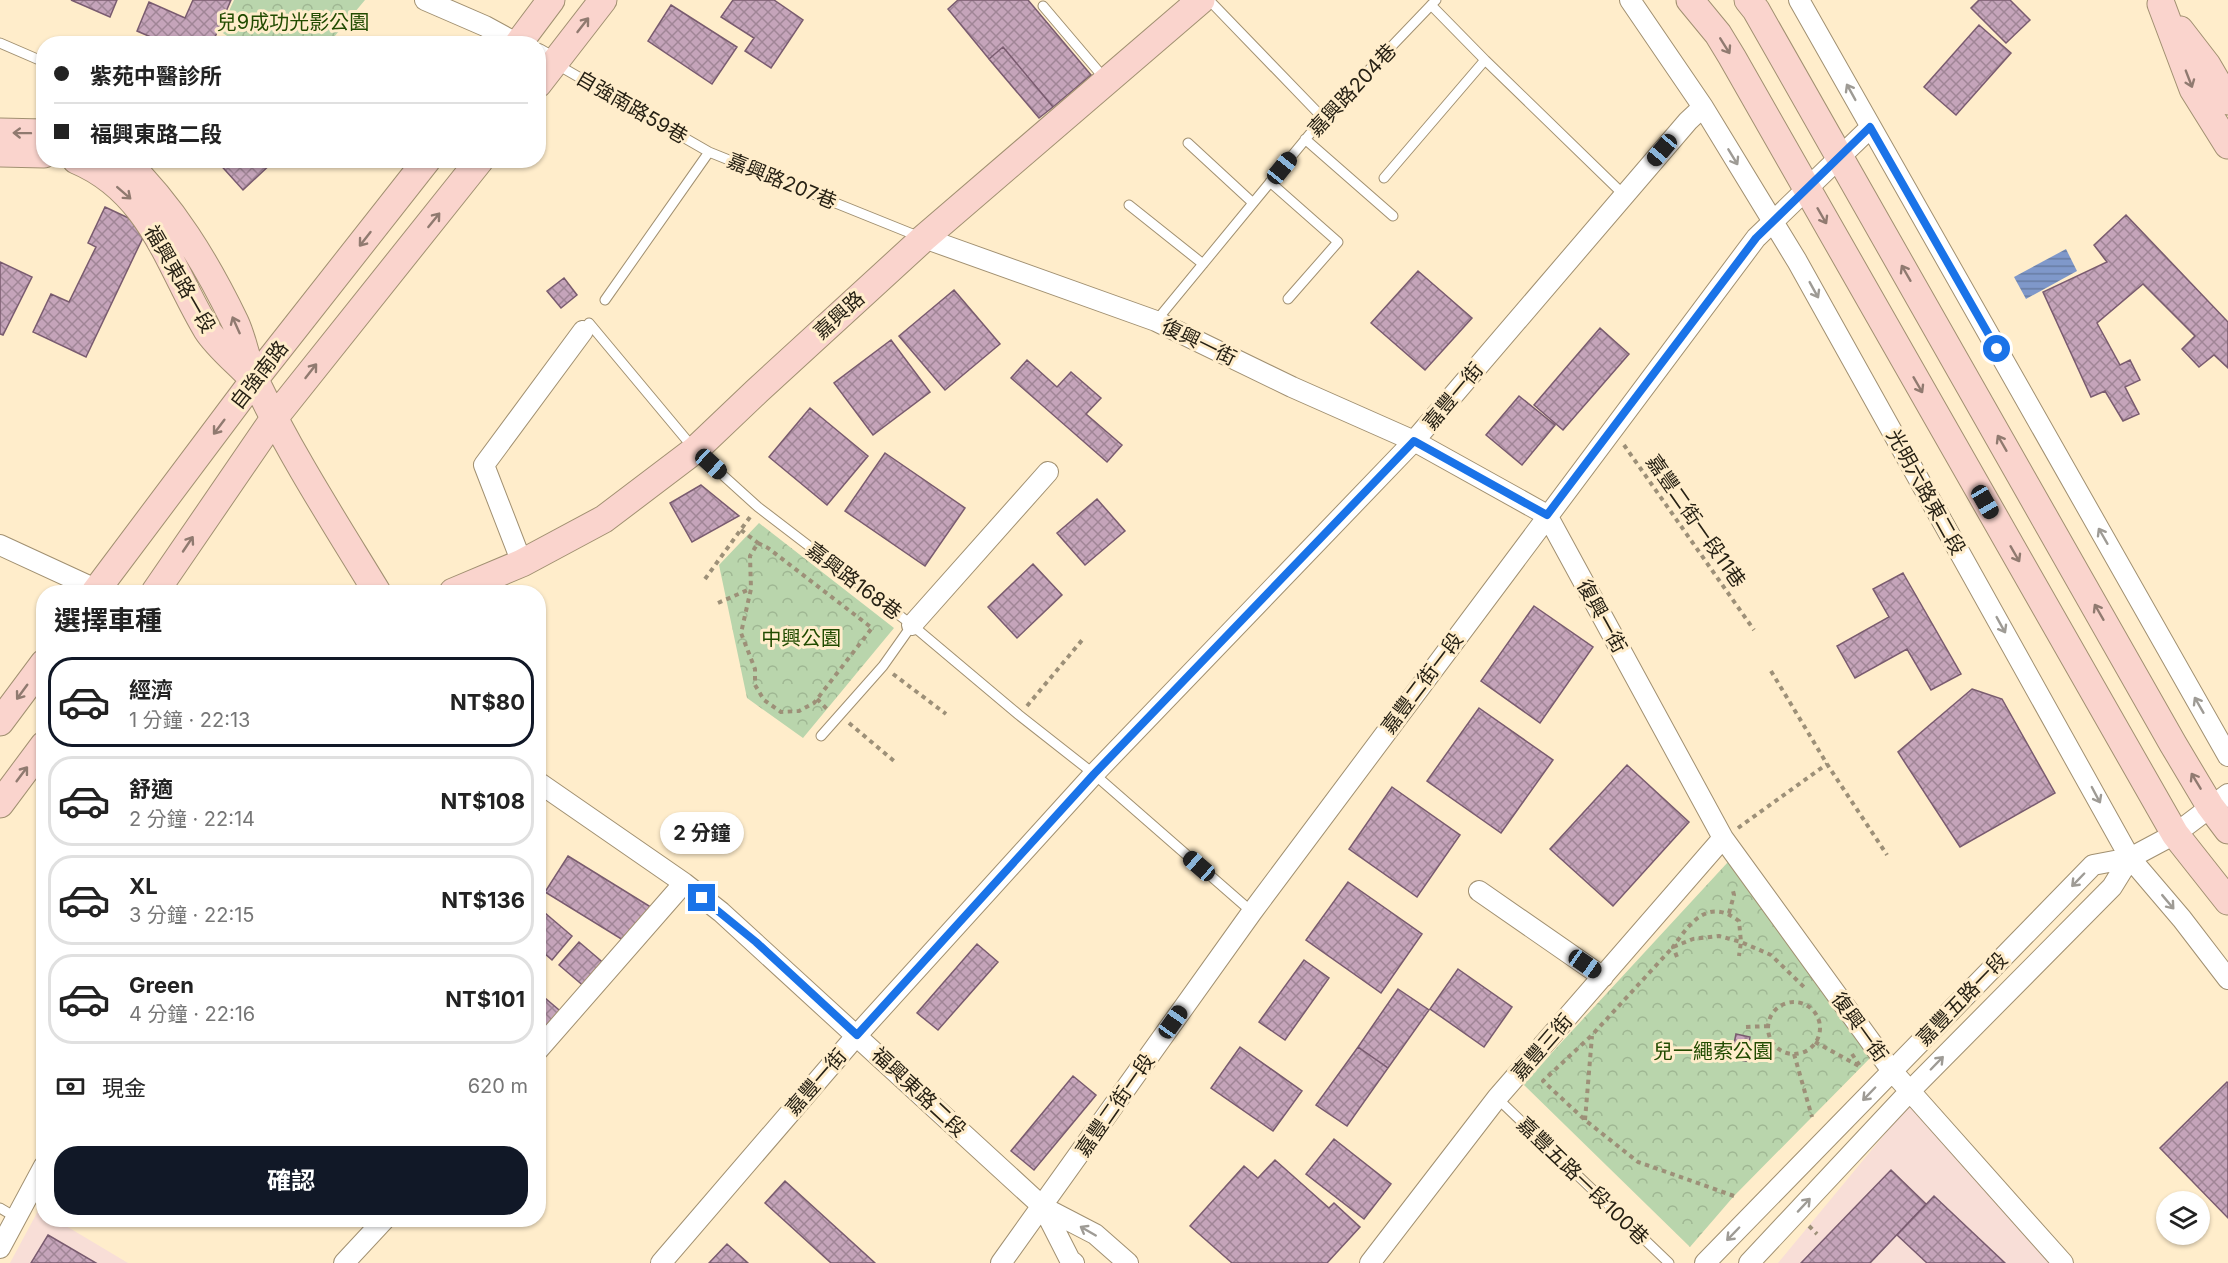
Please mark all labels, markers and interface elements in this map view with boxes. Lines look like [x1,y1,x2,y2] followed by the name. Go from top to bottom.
[217,10,369,34] park label: 兒9成功光影公園
[577,18,590,34] one-way arrow
[1720,37,1732,54] one-way arrow
[1303,39,1401,141] street label: 嘉興路204巷
[90,63,222,89] text: 紫苑中醫診所
[572,65,692,149] street label: 自強南路59巷
[2184,69,2195,88] one-way arrow
[1845,84,1856,102] one-way arrow
[90,121,222,147] text: 福興東路二段
[12,127,32,138] one-way arrow
[1644,130,1680,170] car
[724,148,840,214] street label: 嘉興路207巷
[1264,148,1300,188] car
[1727,148,1739,165] one-way arrow
[116,186,131,200] one-way arrow
[1816,207,1828,224] one-way arrow
[427,213,441,228] one-way arrow
[140,221,220,337] street label: 福興東路一段
[358,231,371,247] one-way arrow
[1900,265,1912,282] one-way arrow
[1808,282,1820,299] one-way arrow
[809,286,869,344] street label: 嘉興路
[1158,314,1240,370] street label: 復興一街
[229,316,241,334] one-way arrow
[1983,335,2010,362] route start
[225,336,293,414] street label: 自強南路
[1418,358,1488,434] street label: 嘉豐一街
[304,363,317,379] one-way arrow
[1913,376,1925,393] one-way arrow
[213,418,225,434] one-way arrow
[1882,425,1970,559] street label: 光明六路東二段
[1996,434,2008,451] one-way arrow
[692,445,730,483] car
[1641,450,1751,592] street label: 嘉豐二街一段11巷
[1968,482,2002,522] car
[2097,528,2109,545] one-way arrow
[182,536,194,553] one-way arrow
[802,537,906,625] street label: 嘉興路168巷
[2009,545,2021,562] one-way arrow
[1572,575,1632,657] street label: 復興一街
[54,604,162,637] text: 選擇車種
[2093,604,2105,621] one-way arrow
[1995,616,2007,633] one-way arrow
[761,626,841,650] park label: 中興公園
[1376,628,1468,738] street label: 嘉豐二街一段
[57,675,111,729] icon: car
[129,677,173,703] text: 經濟
[16,684,28,700] one-way arrow
[450,689,525,715] text: NT$80
[2193,697,2205,714] one-way arrow
[129,708,250,732] text: 1 分鐘 · 22:13
[15,767,28,783] one-way arrow
[2189,773,2201,790] one-way arrow
[57,774,111,828] icon: car
[129,776,173,802] text: 舒適
[2091,787,2103,804] one-way arrow
[441,788,525,814] text: NT$108
[129,807,255,831] text: 2 分鐘 · 22:14
[660,811,744,853] callout: 2 分鐘
[673,821,731,845] text: 2 分鐘
[1180,847,1218,885] car
[2071,872,2086,887] one-way arrow
[57,873,111,927] icon: car
[129,873,158,899] text: XL
[688,884,715,911] route end
[441,887,525,913] text: NT$136
[2161,894,2175,909] one-way arrow
[129,903,254,927] text: 3 分鐘 · 22:15
[1565,946,1605,982] car
[1912,948,2012,1050] street label: 嘉豐五路一段
[57,972,111,1026] icon: car
[129,972,194,998] text: Green
[445,986,525,1012] text: NT$101
[1827,988,1893,1066] street label: 復興一街
[129,1002,255,1026] text: 4 分鐘 · 22:16
[1155,1002,1191,1042] car
[1507,1009,1577,1085] street label: 嘉豐三街
[1653,1039,1773,1063] park label: 兒一繩索公園
[867,1042,971,1142] street label: 福興東路二段
[781,1044,851,1120] street label: 嘉豐一街
[1071,1049,1159,1161] street label: 嘉豐二街一段
[1930,1056,1945,1071] one-way arrow
[54,1070,87,1103] icon: cash
[468,1074,528,1098] text: 620 m
[102,1075,146,1101] text: 現金
[1862,1087,1876,1102] one-way arrow
[1512,1112,1654,1250] street label: 嘉豐五路一段100巷
[54,1146,528,1215] button: 確認
[2156,1191,2210,1245] map controls
[2156,1191,2210,1245] button: layers
[1796,1198,1810,1213] one-way arrow
[1080,1225,1097,1237] one-way arrow
[1726,1227,1740,1242] one-way arrow

